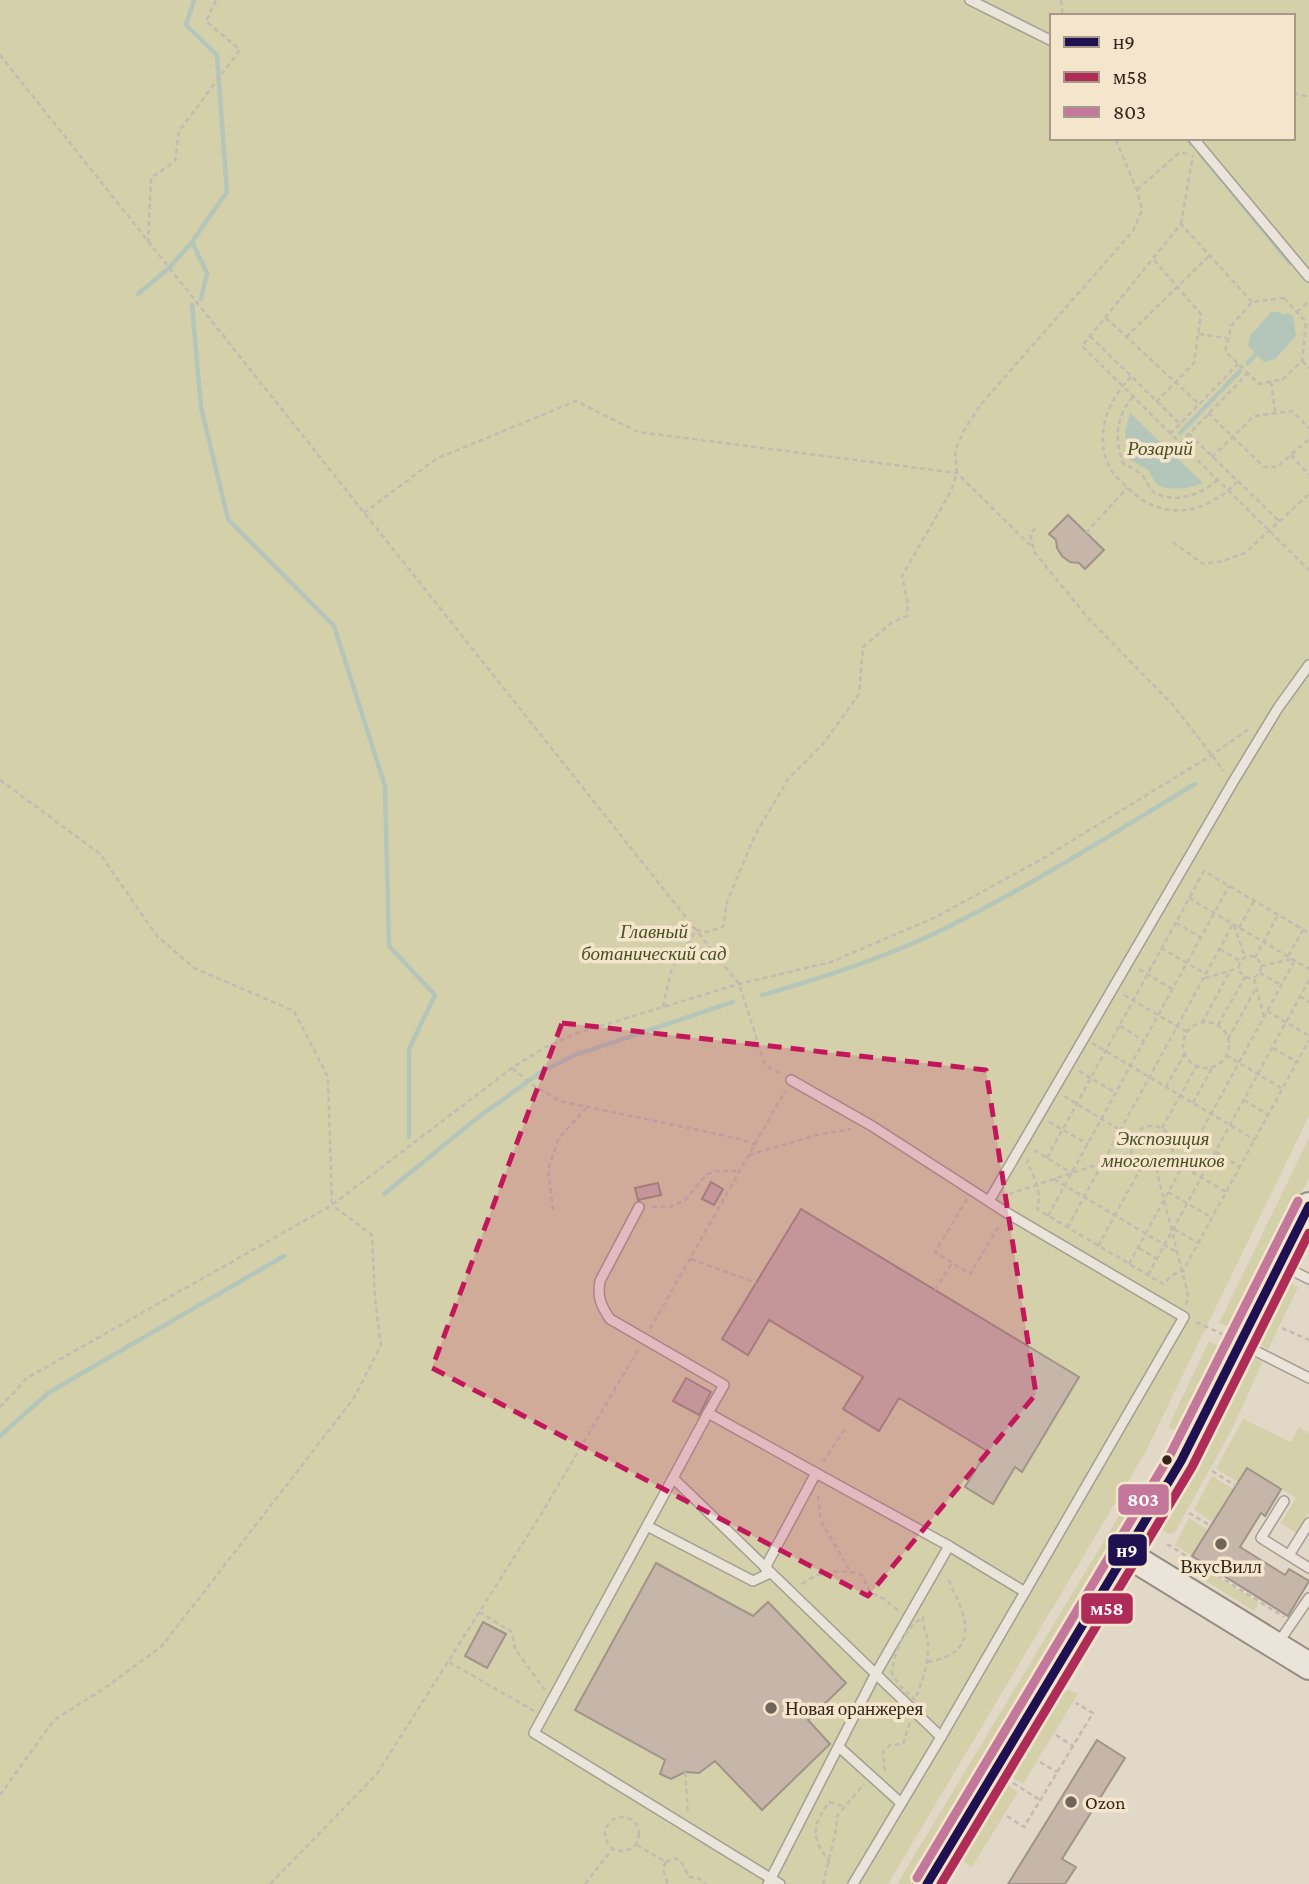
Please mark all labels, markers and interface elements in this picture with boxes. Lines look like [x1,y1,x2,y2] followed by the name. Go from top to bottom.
[1050,14,1295,140] legend
[1113,30,1135,54] text: н9
[1113,65,1148,89] text: м58
[1113,100,1146,124] text: 803
[1126,438,1193,459] park label: Розарий
[581,921,727,964] park label: Главный ботанический сад
[1101,1128,1225,1171] park label: Экспозиция многолетников
[1160,1453,1174,1467] unlabelled marker
[1117,1483,1170,1516] line badge: 803
[1127,1489,1159,1510] text: 803
[1107,1533,1148,1567] line badge: н9
[1213,1536,1229,1552] marker: ВкусВилл
[1116,1540,1138,1561] text: н9
[1180,1556,1262,1577] place label: ВкусВилл
[1080,1592,1134,1625] line badge: м58
[1090,1598,1124,1619] text: м58
[785,1698,924,1719] place label: Новая оранжерея
[763,1700,779,1716] marker: Новая оранжерея
[1085,1792,1125,1813] place label: Ozon
[1063,1794,1079,1810] marker: Ozon

